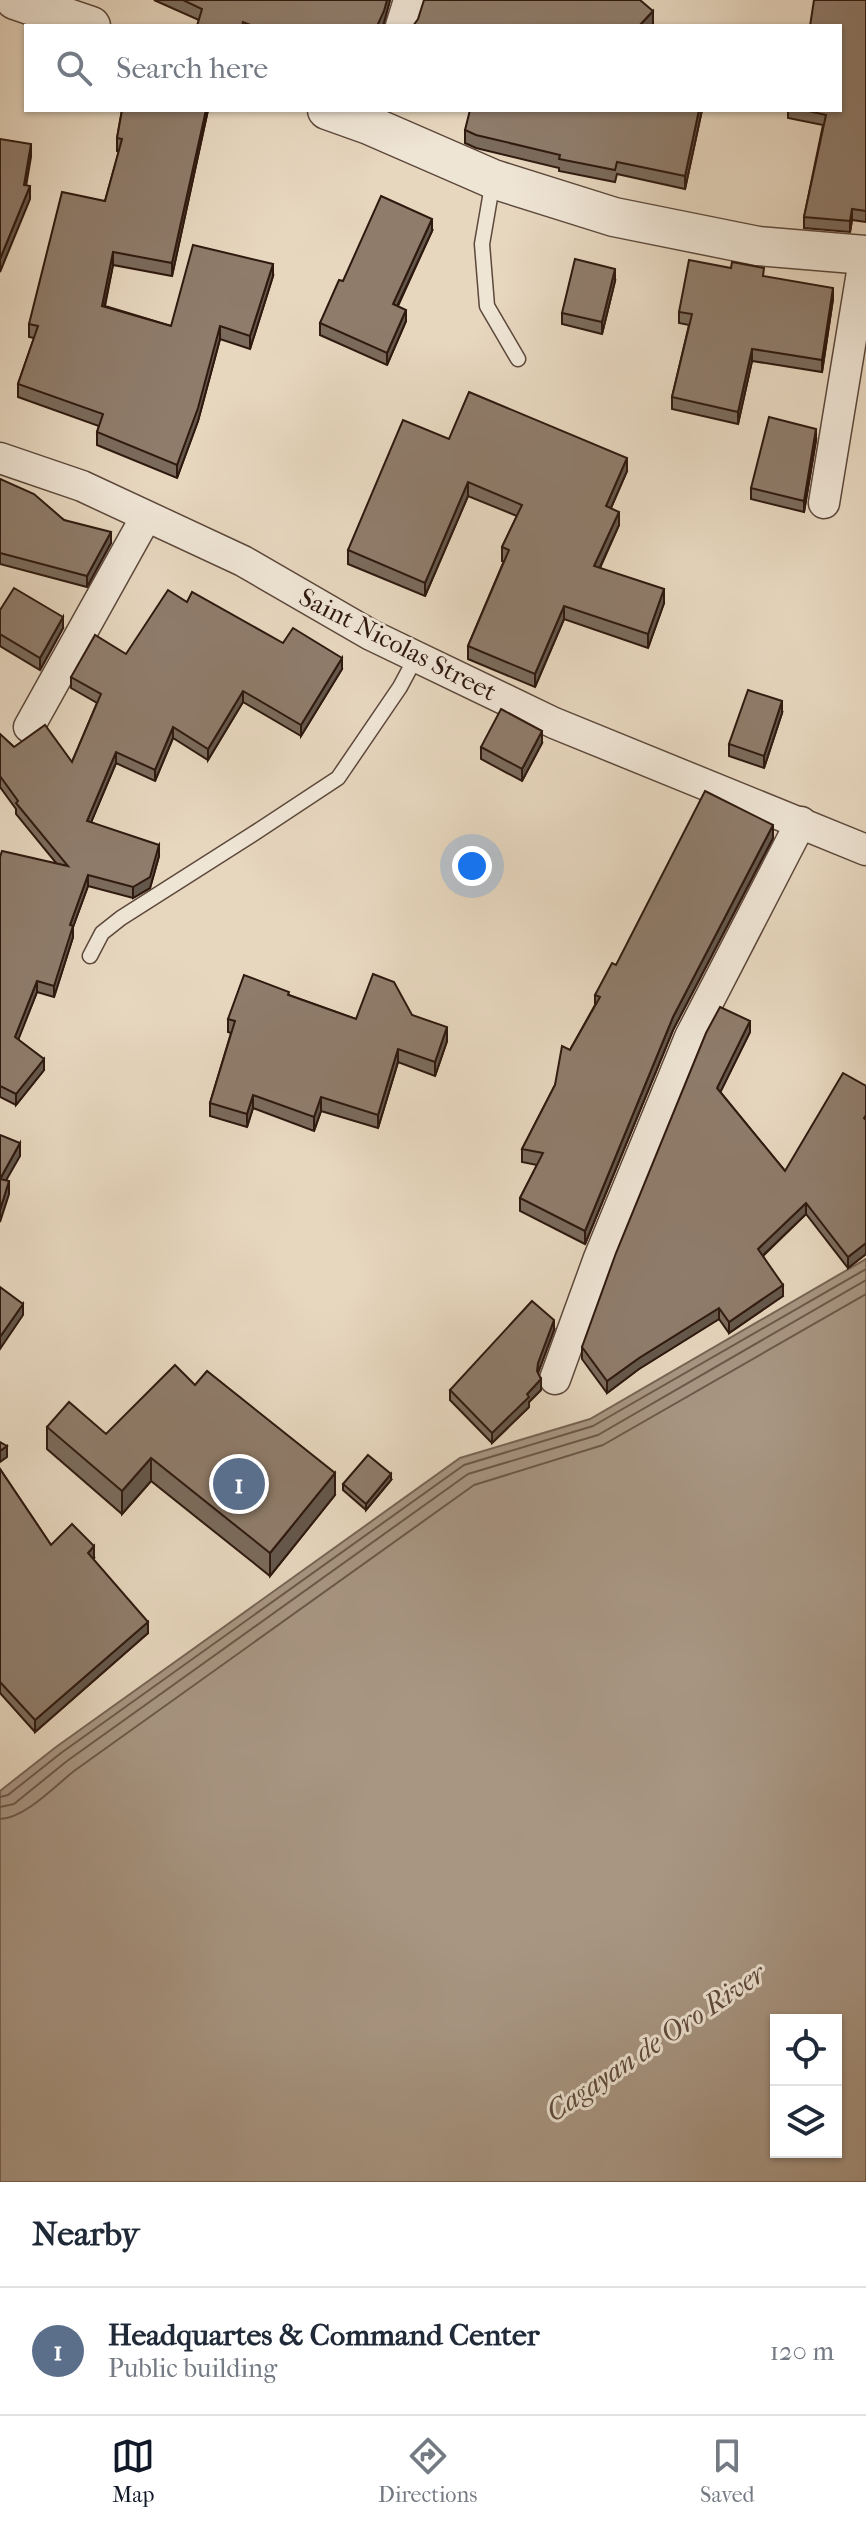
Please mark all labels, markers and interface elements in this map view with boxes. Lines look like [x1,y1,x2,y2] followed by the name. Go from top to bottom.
[24,24,842,112] search box
[52,46,96,90] icon: search
[116,51,268,86] text: Search here
[294,581,502,708] street label: Saint Nicolas Street
[452,846,492,886] your location
[213,1454,265,1514] pin: 1
[539,1955,773,2128] water label: Cagayan de Oro River
[770,2014,842,2158] map controls
[770,2014,842,2086] button: locate
[770,2086,842,2158] button: layers
[32,2214,139,2254] text: Nearby
[108,2318,540,2353] text: Headquartes & Command Center
[53,2336,63,2367] text: 1
[770,2336,834,2367] text: 120 m
[108,2353,277,2384] text: Public building
[111,2434,155,2508] tab: Map
[378,2434,477,2508] tab: Directions
[700,2434,755,2508] tab: Saved

